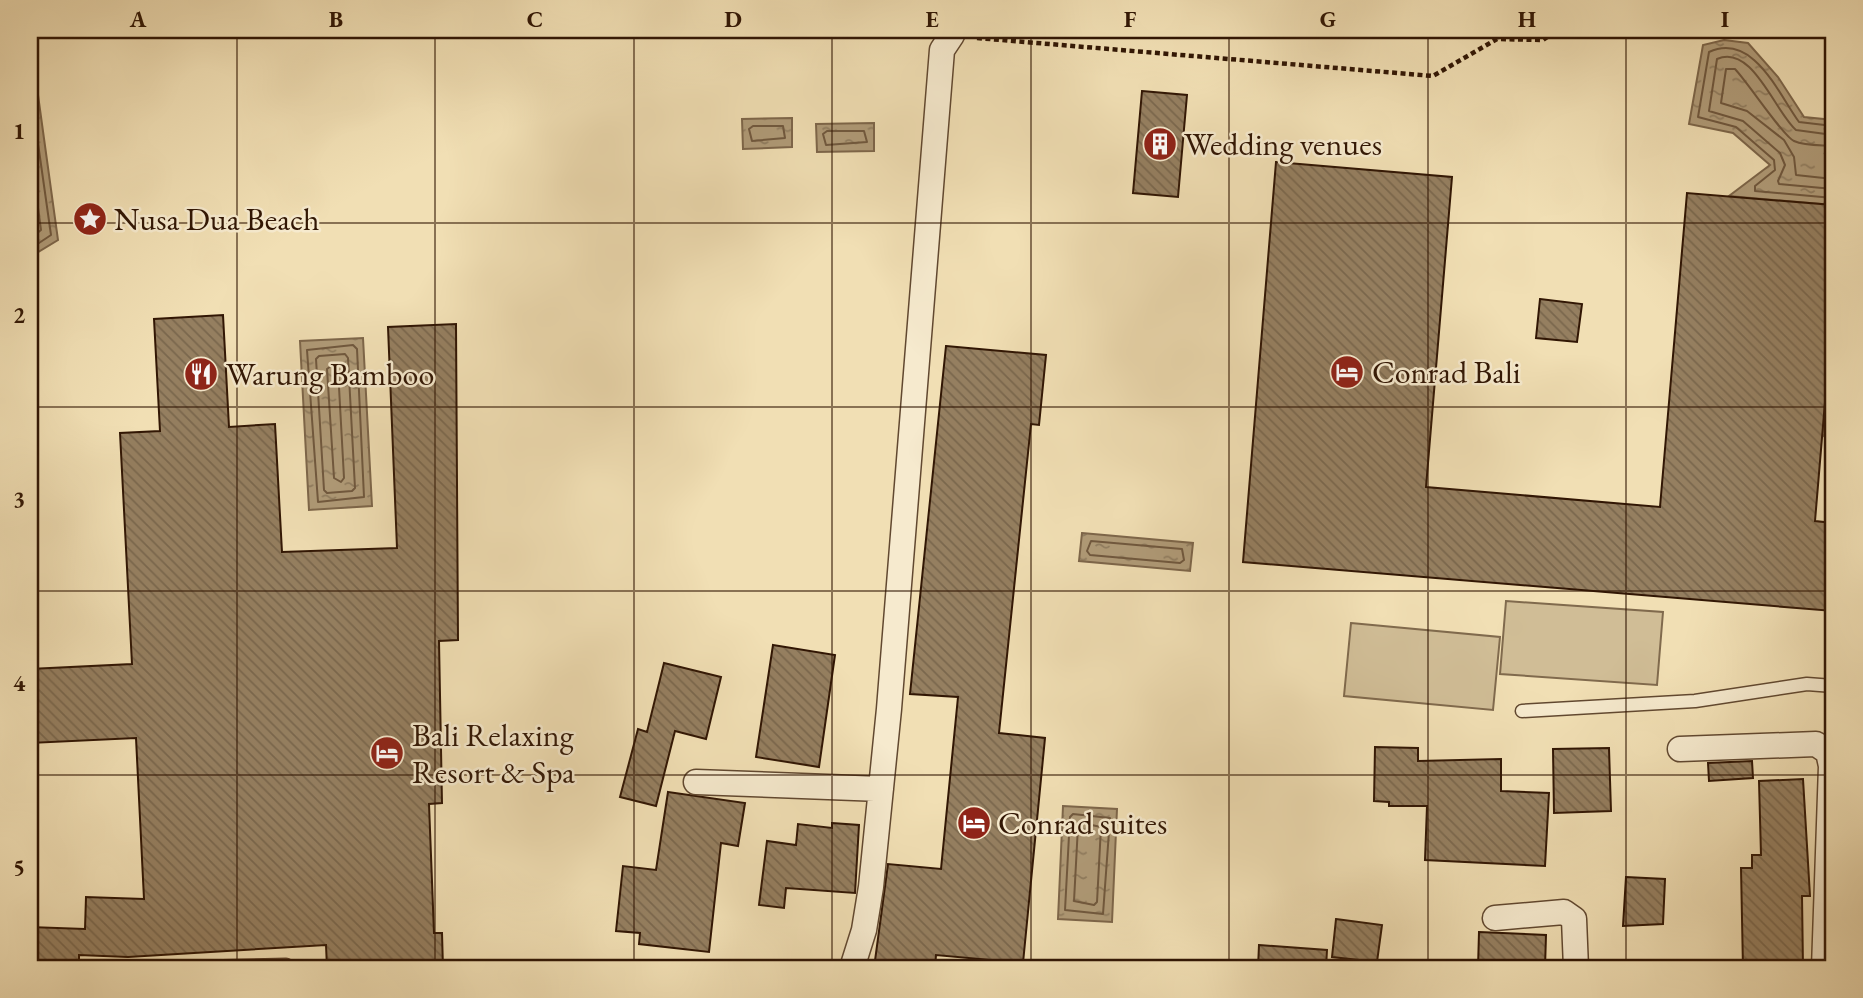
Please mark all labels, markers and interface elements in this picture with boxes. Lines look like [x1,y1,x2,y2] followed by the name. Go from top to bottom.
[129,4,147,34] text: A
[329,4,343,34] text: B
[527,4,543,34] text: C
[724,4,742,34] text: D
[925,4,939,34] text: E
[1124,4,1137,34] text: F
[1320,4,1336,34] text: G
[1518,4,1536,34] text: H
[1721,4,1729,34] text: I
[13,116,25,146] text: 1
[1184,123,1382,165] place label: Wedding venues
[1141,125,1179,163] building icon: Wedding venues
[114,198,319,240] place label: Nusa Dua Beach
[71,200,109,238] place icon: Nusa Dua Beach
[13,300,25,330] text: 2
[1372,351,1521,393] place label: Conrad Bali
[226,353,434,395] place label: Warung Bamboo
[1328,353,1366,391] hotel icon: Conrad Bali
[182,355,220,393] restaurant icon: Warung Bamboo
[13,484,25,514] text: 3
[13,668,26,698] text: 4
[412,714,575,793] place label: Bali Relaxing Resort & Spa
[368,734,406,772] hotel icon: Bali Relaxing Resort & Spa
[998,802,1167,844] place label: Conrad suites
[955,804,993,842] hotel icon: Conrad suites
[13,852,25,882] text: 5

